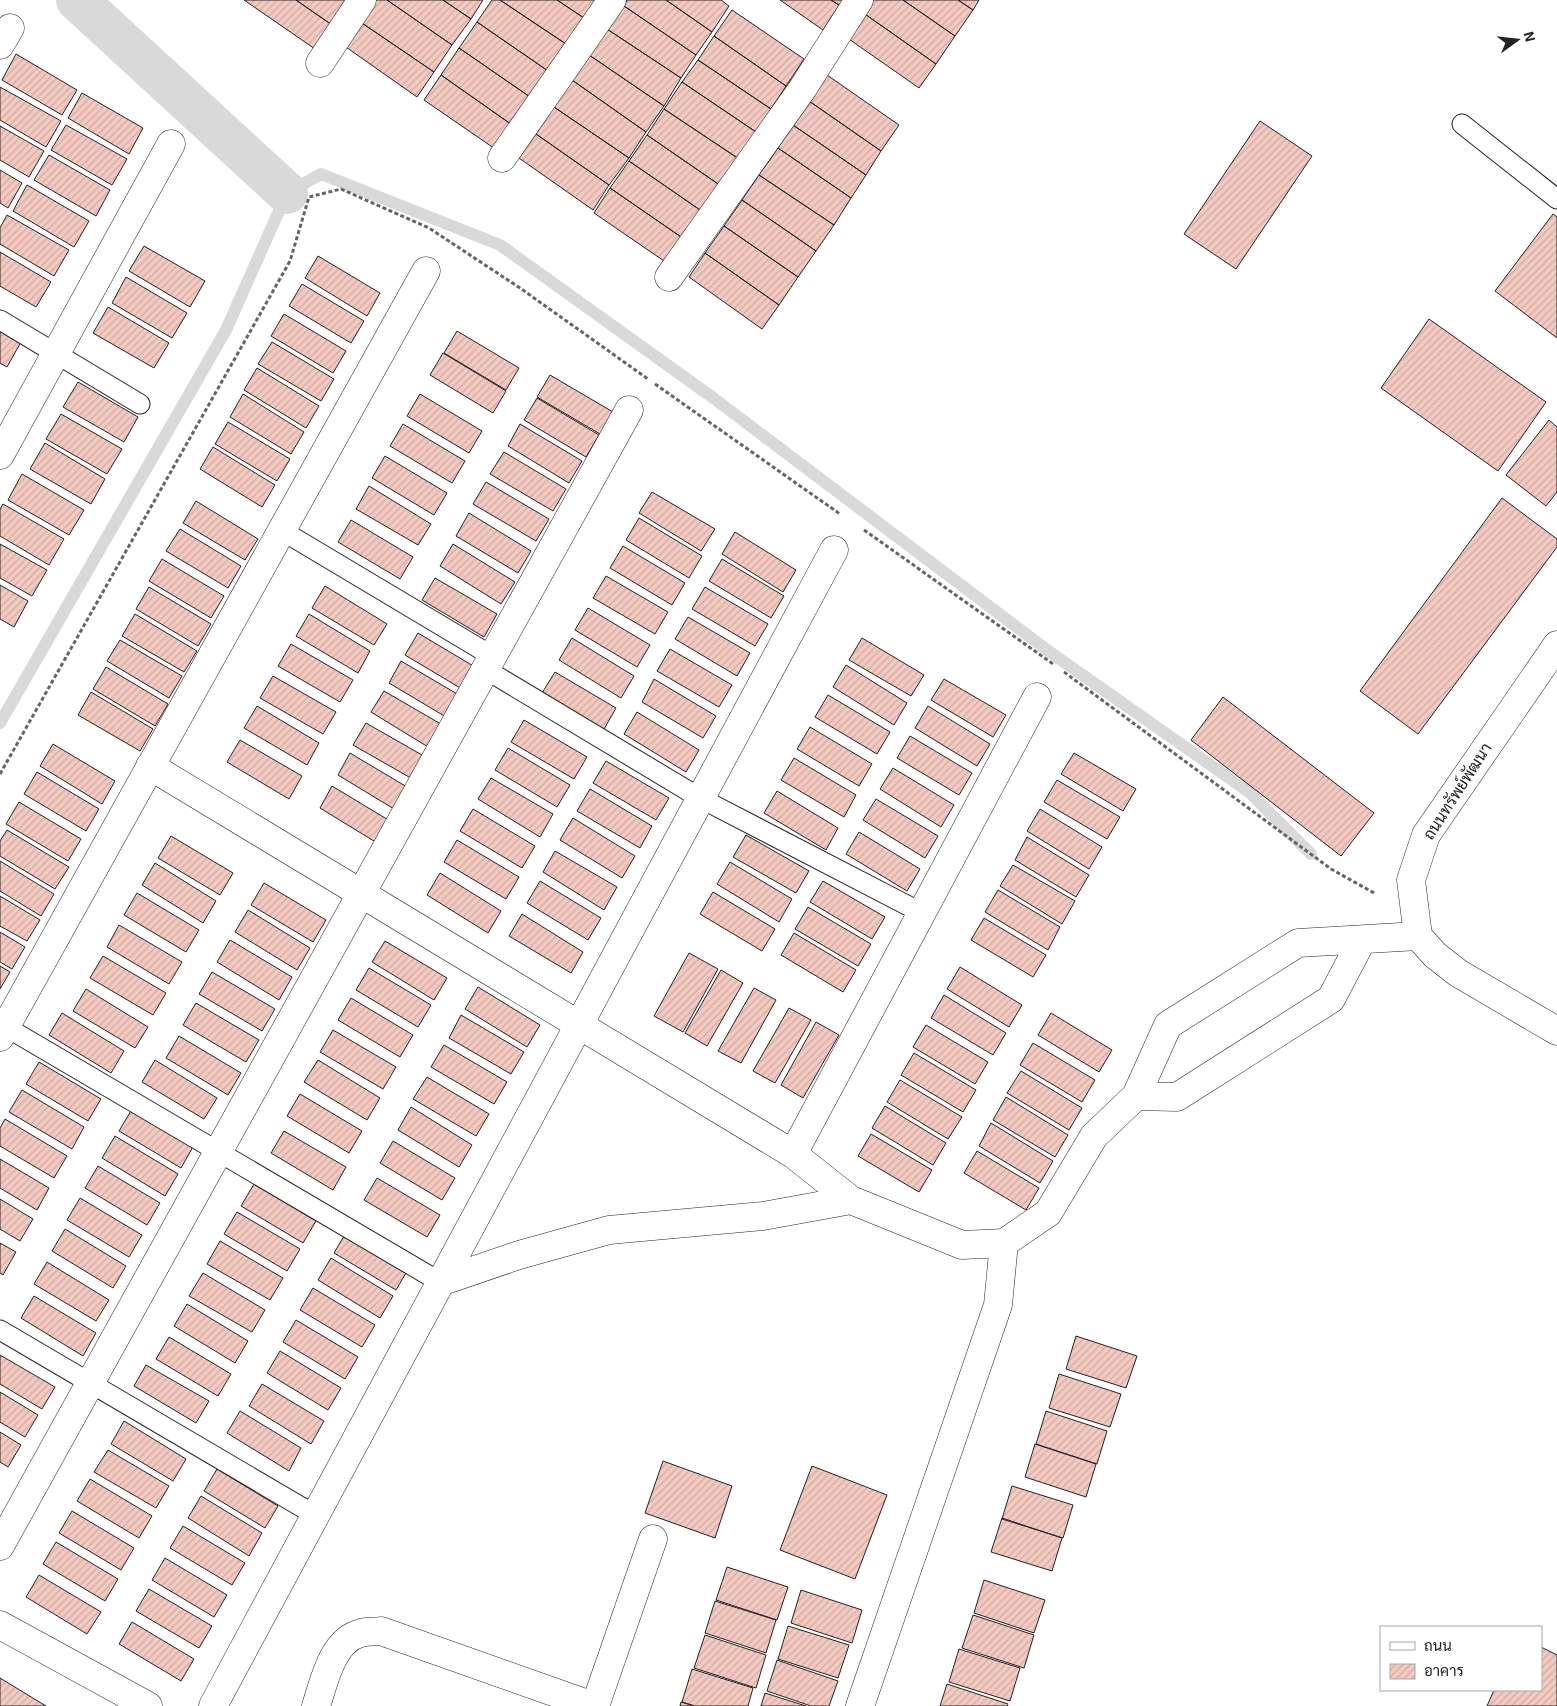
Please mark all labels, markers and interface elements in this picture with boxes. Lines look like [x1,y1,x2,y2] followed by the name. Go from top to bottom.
[1492,15,1542,65] north arrow
[1521,29,1540,44] text: N
[1417,738,1495,843] street label: ถนนทรัพย์พัฒนา
[1380,1626,1542,1691] legend
[1424,1636,1452,1654] text: ถนน
[1424,1661,1464,1679] text: อาคาร

